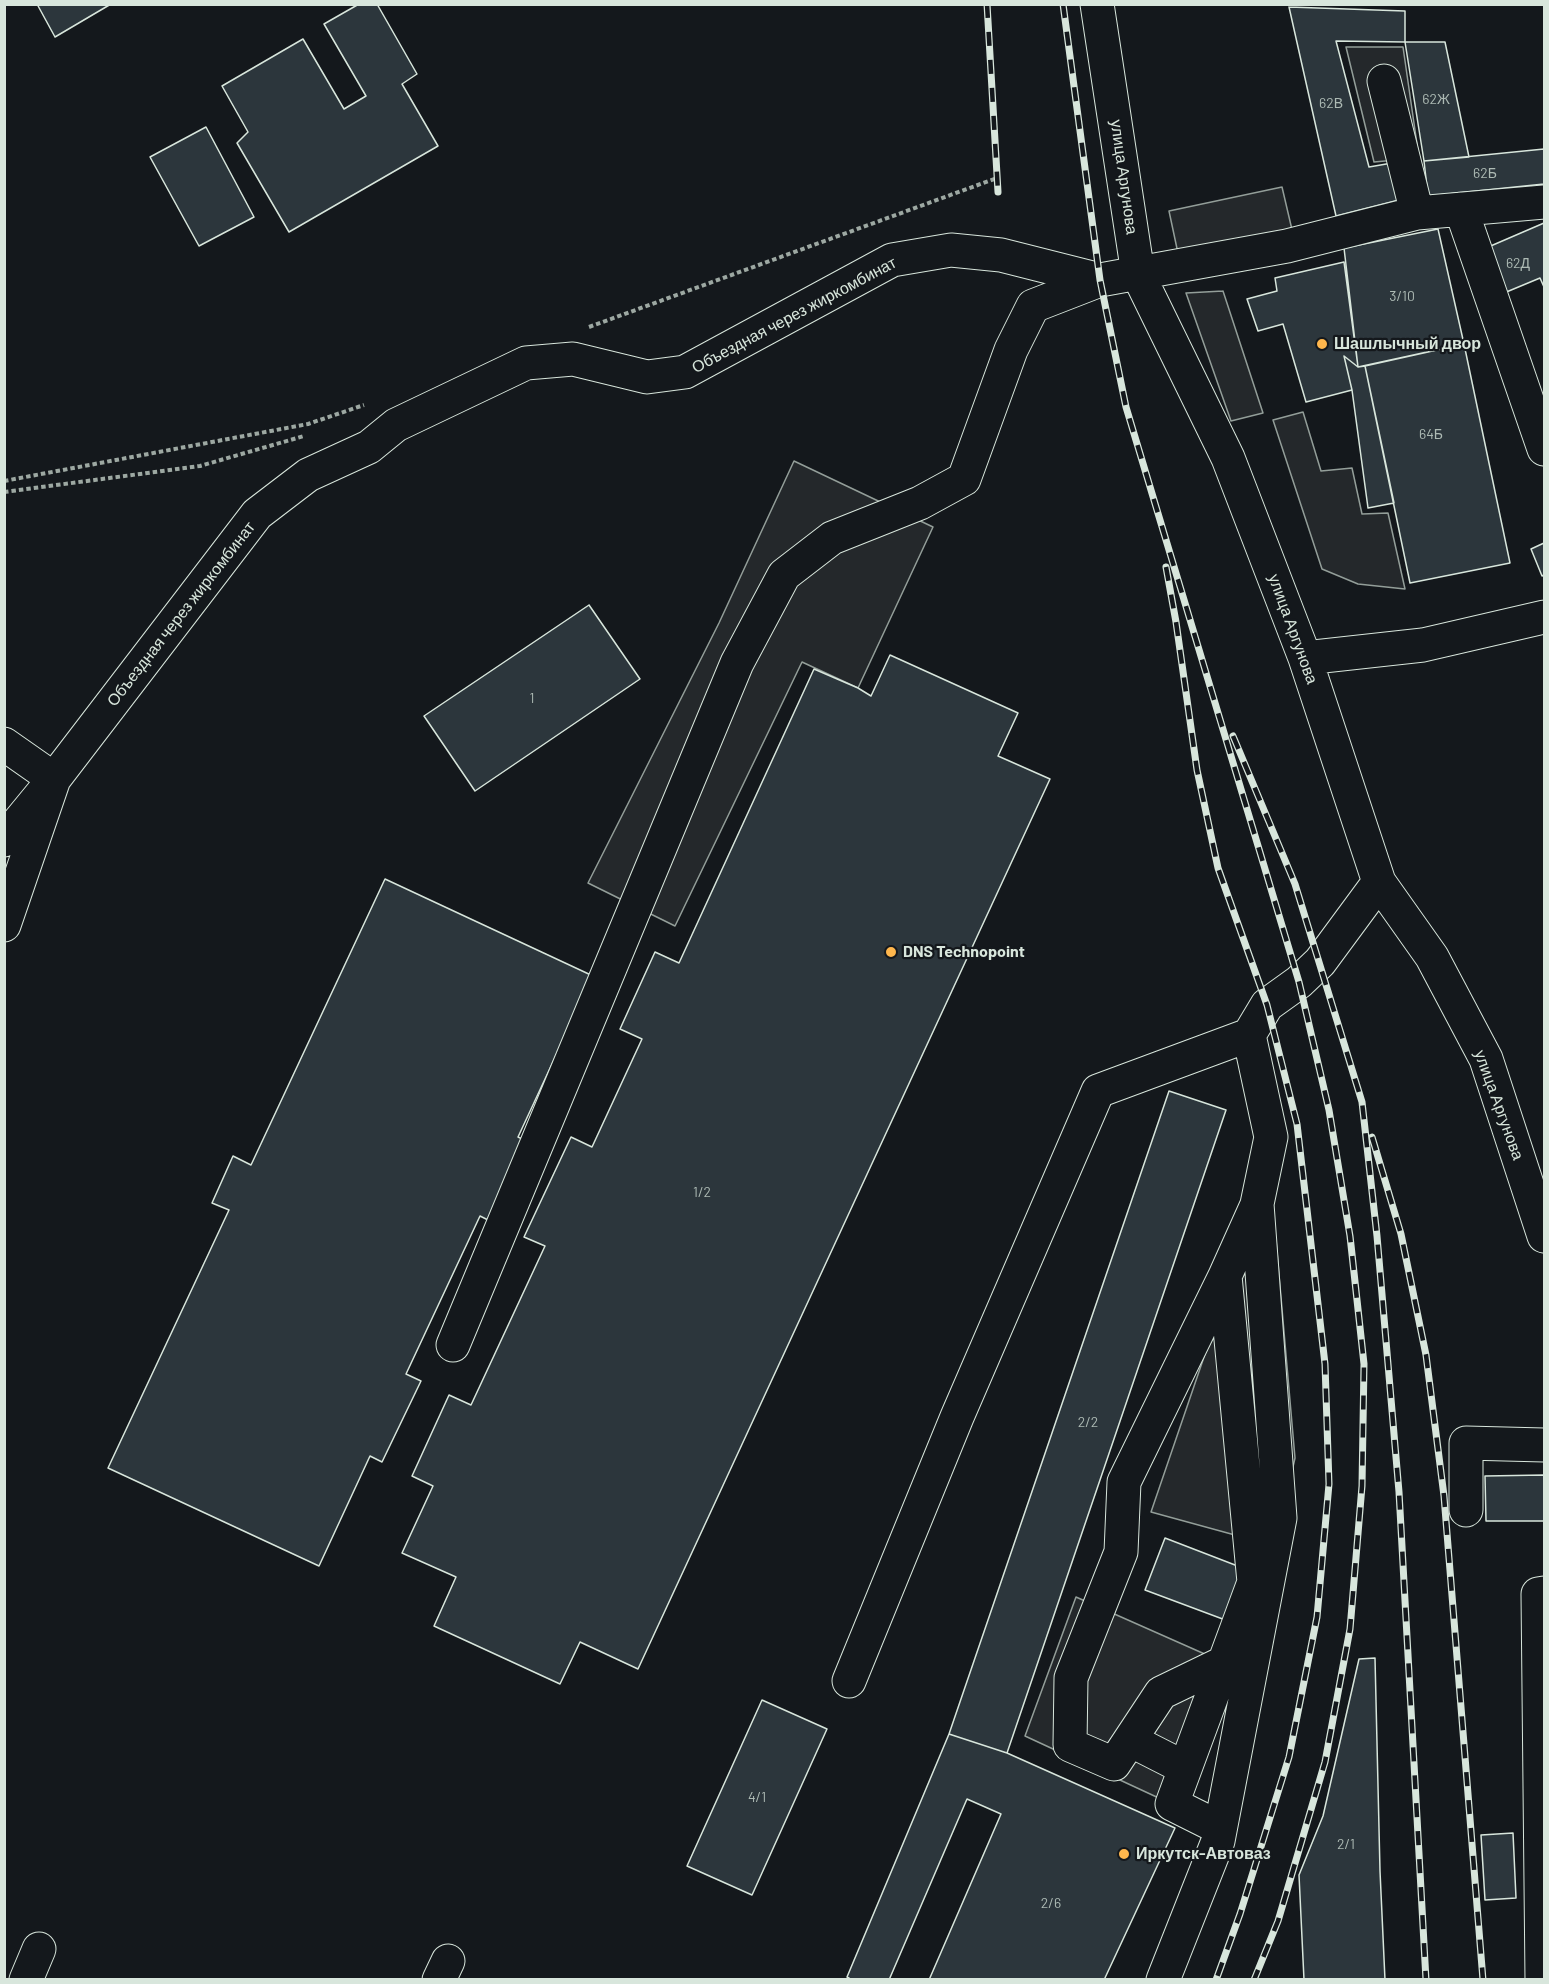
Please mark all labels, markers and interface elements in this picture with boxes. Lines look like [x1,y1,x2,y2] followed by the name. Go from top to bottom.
[1422,91,1450,107] house number: 62Ж
[1319,95,1343,111] house number: 62В
[1106,118,1142,236] street label: улица Аргунова
[1473,165,1497,181] house number: 62Б
[688,253,900,377] street label: Объездная через жиркомбинат
[1506,255,1530,271] house number: 62Д
[1389,288,1415,304] house number: 3/10
[1334,334,1481,354] place label: Шашлычный двор
[1315,337,1329,351] marker: Шашлычный двор
[1419,426,1443,442] house number: 64Б
[103,518,259,710] street label: Объездная через жиркомбинат
[1264,571,1322,687] street label: улица Аргунова
[530,690,534,706] house number: 1
[903,942,1025,962] place label: DNS Technopoint
[884,945,898,959] marker: DNS Technopoint
[1470,1047,1528,1163] street label: улица Аргунова
[693,1184,711,1200] house number: 1/2
[1078,1414,1098,1430] house number: 2/2
[748,1789,766,1805] house number: 4/1
[1337,1836,1355,1852] house number: 2/1
[1136,1844,1271,1864] place label: Иркутск-Автоваз
[1117,1847,1131,1861] marker: Иркутск-Автоваз
[1041,1895,1061,1911] house number: 2/6

